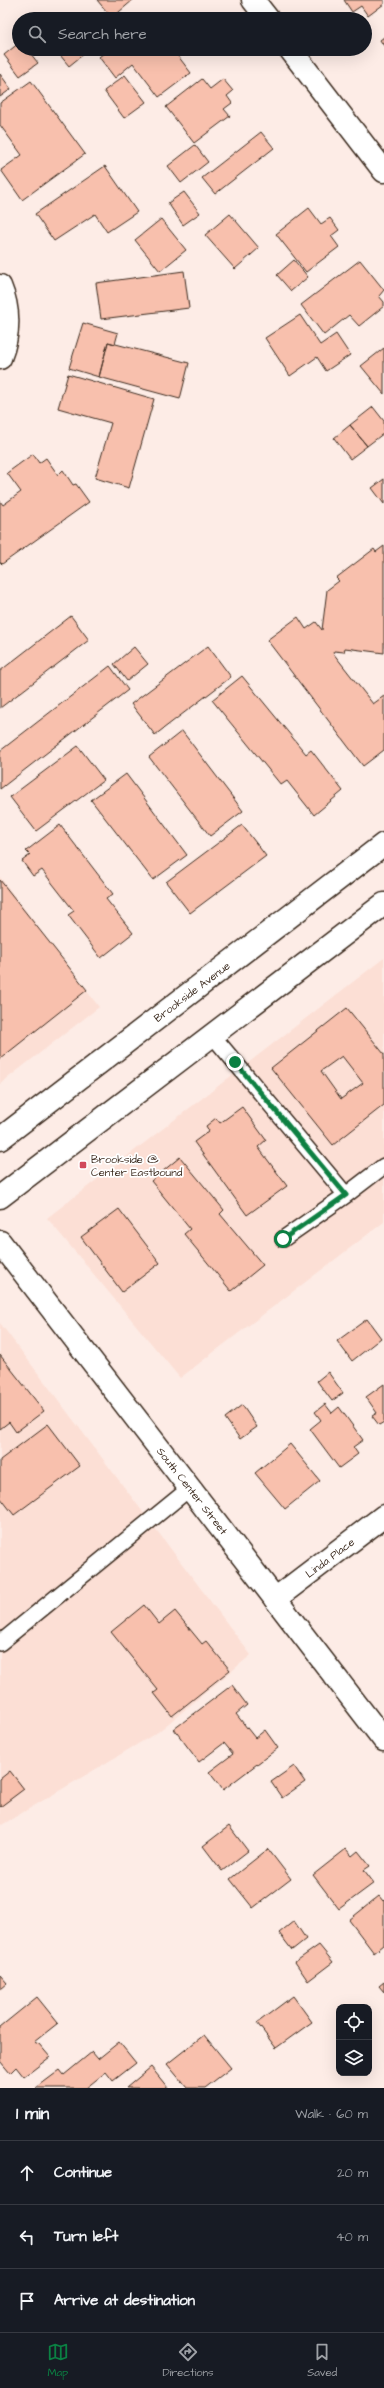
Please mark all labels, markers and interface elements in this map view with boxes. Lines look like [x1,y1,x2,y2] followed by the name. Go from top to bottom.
[12,12,372,56] search box
[26,23,48,45] icon: search
[58,24,147,45] text: Search here
[151,958,233,1026] street label: Brookside Avenue
[226,1053,244,1071] route end
[91,1152,183,1180] place label: Brookside @ Center Eastbound
[78,1160,88,1170] marker: Brookside @ Center Eastbound
[274,1230,292,1248] route start
[153,1444,231,1538] street label: South Center Street
[302,1535,358,1581] street label: Linda Place
[336,2004,372,2076] map controls
[336,2004,372,2040] button: locate
[336,2040,372,2076] button: layers
[16,2102,49,2126] text: 1 min
[295,2105,368,2123] text: Walk · 60 m
[16,2162,38,2184] icon: ahead
[54,2162,112,2183] text: Continue
[337,2164,368,2182] text: 20 m
[16,2226,38,2248] icon: left
[54,2226,118,2247] text: Turn left
[336,2228,368,2246] text: 40 m
[16,2290,38,2312] icon: arrive
[54,2290,195,2311] text: Arrive at destination
[47,2341,69,2380] tab: Map
[162,2341,214,2380] tab: Directions
[307,2341,337,2380] tab: Saved

